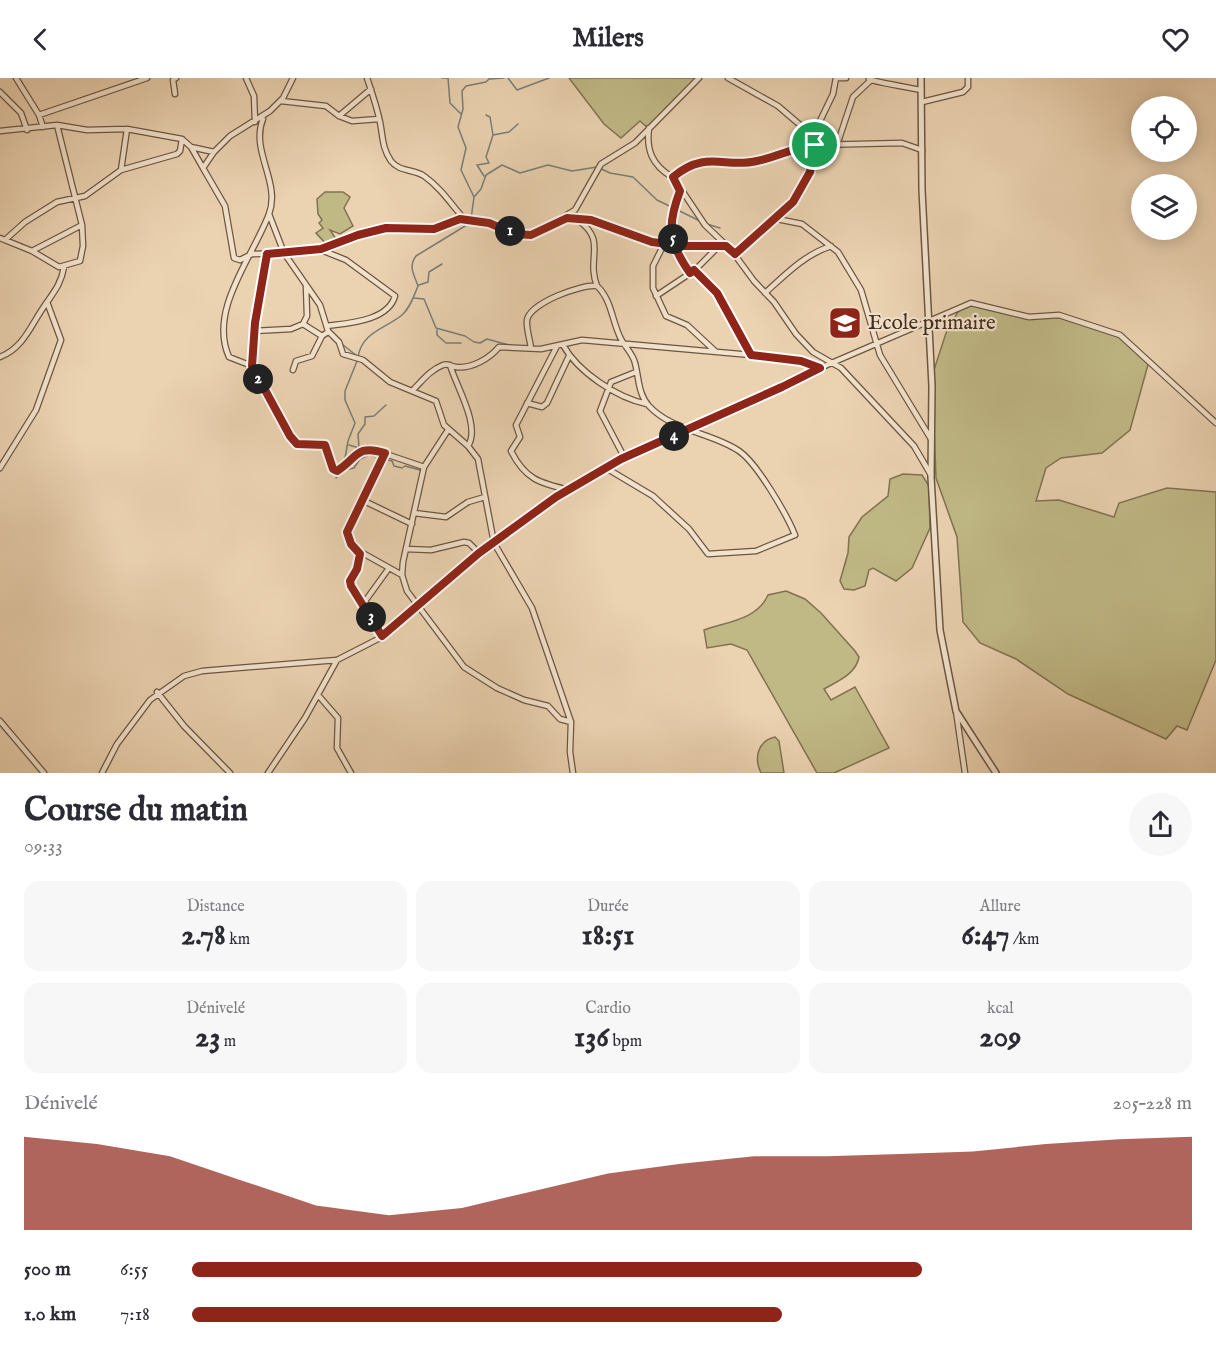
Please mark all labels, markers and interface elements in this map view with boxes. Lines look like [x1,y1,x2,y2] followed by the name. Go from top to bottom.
[572,22,644,56] text: Milers
[24,23,57,56] icon: back
[1159,23,1192,56] icon: heart
[1131,96,1197,240] map controls
[1131,96,1197,162] button: locate
[789,119,840,170] pin
[798,128,831,161] icon: arrive
[1131,174,1197,240] button: layers
[495,216,525,246] pin: 1
[507,221,513,241] text: 1
[658,224,688,254] pin: 5
[670,229,676,249] text: 5
[827,305,863,341] school or university icon: Ecole primaire
[868,310,996,337] place label: Ecole primaire
[243,364,273,394] pin: 2
[254,369,262,389] text: 2
[659,421,689,451] pin: 4
[670,426,678,446] text: 4
[356,602,386,632] pin: 3
[368,607,374,627] text: 3
[24,790,248,832] text: Course du matin
[1129,793,1192,856] button: share
[24,834,63,859] text: 09:33
[187,897,245,917] text: Distance
[587,897,629,917] text: Durée
[980,897,1021,917] text: Allure
[181,917,226,955] text: 2.78
[582,917,634,955] text: 18:51
[961,917,1010,955] text: 6:47
[226,930,250,950] text: km
[1010,930,1039,950] text: /km
[186,999,245,1019] text: Dénivelé
[585,999,631,1019] text: Cardio
[987,999,1014,1019] text: kcal
[195,1019,220,1057] text: 23
[574,1019,609,1057] text: 136
[979,1019,1021,1057] text: 209
[220,1032,236,1052] text: m
[609,1032,642,1052] text: bpm
[24,1091,98,1116] text: Dénivelé
[1112,1091,1192,1116] text: 205–228 m
[24,1257,71,1282] text: 500 m
[120,1257,148,1282] text: 6:55
[24,1302,76,1327] text: 1.0 km
[120,1302,150,1327] text: 7:18

